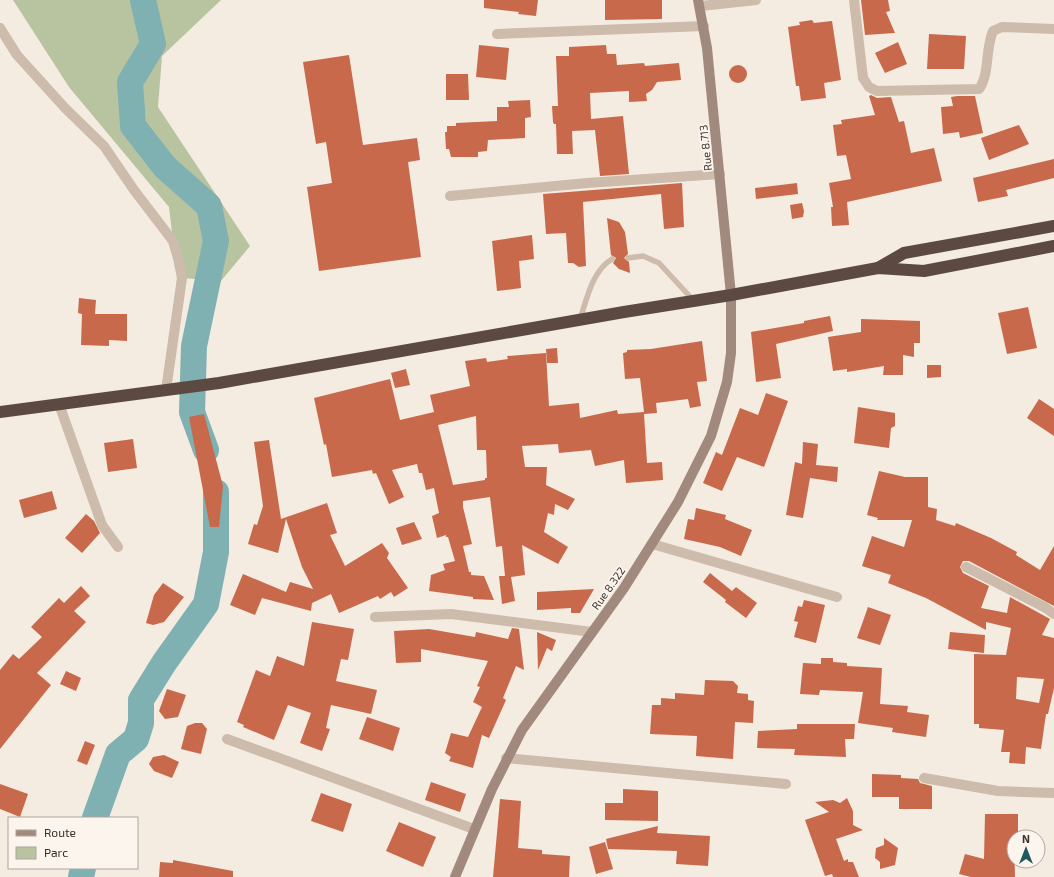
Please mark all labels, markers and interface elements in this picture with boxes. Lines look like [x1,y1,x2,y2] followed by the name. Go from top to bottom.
[696,124,714,172] street label: Rue 8.713
[589,564,627,612] street label: Rue 8.322
[8,817,138,869] legend
[44,825,76,839] text: Route
[1006,829,1046,869] north arrow
[1022,832,1030,845] text: N
[44,845,68,859] text: Parc

